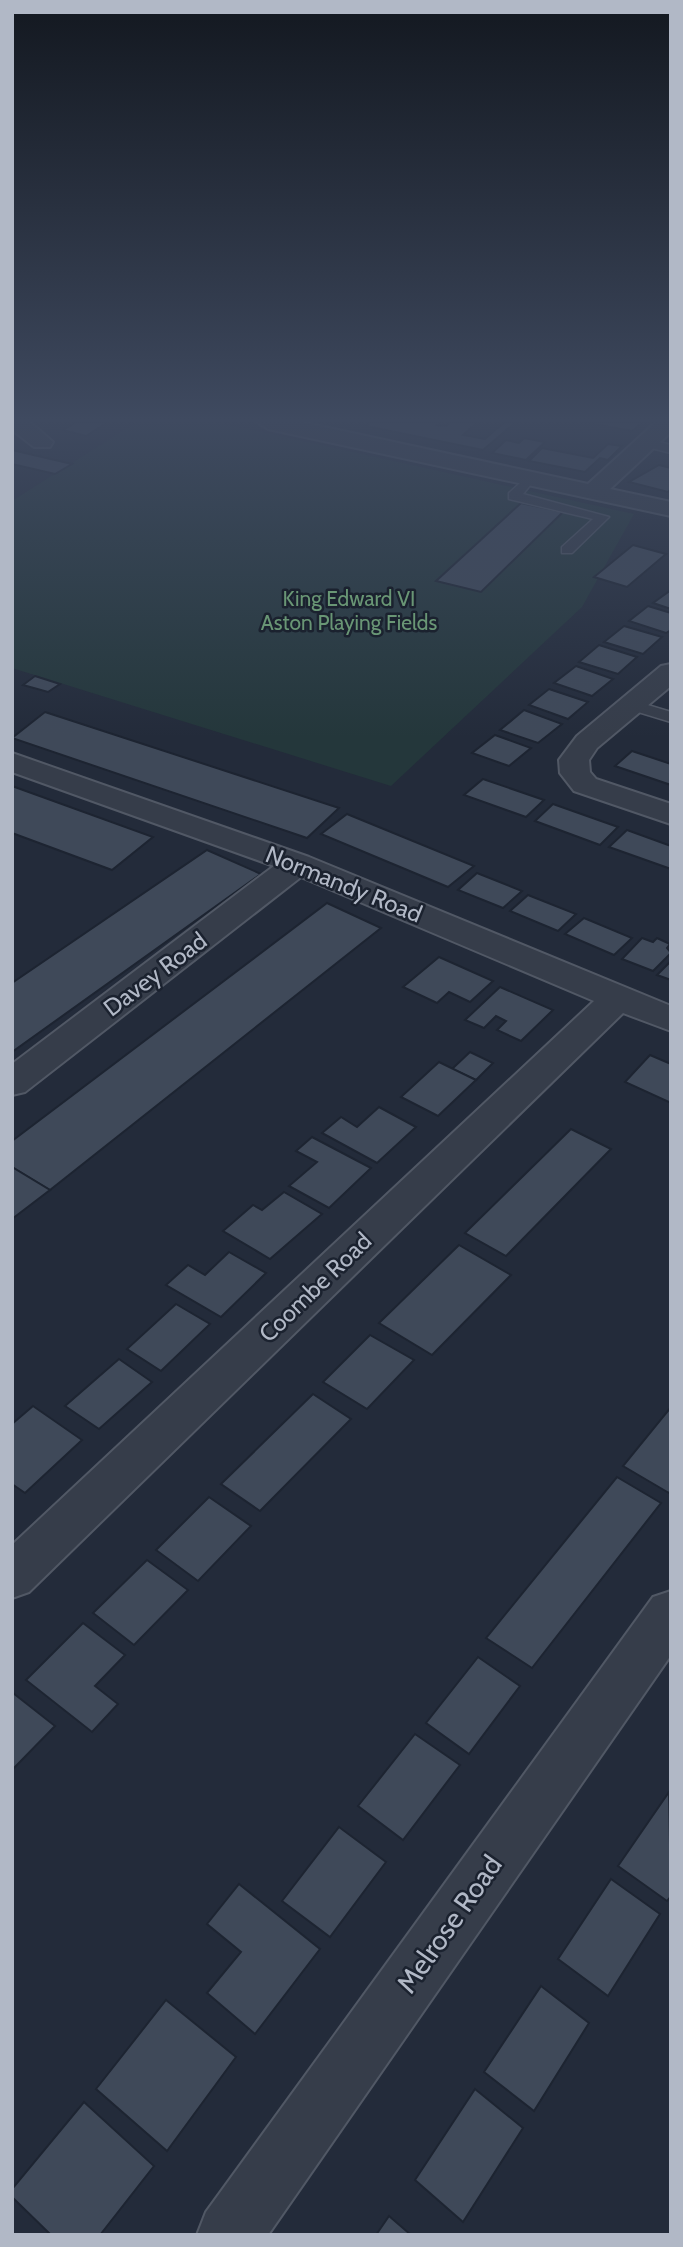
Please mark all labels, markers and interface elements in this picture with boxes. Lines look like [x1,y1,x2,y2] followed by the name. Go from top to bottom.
[261,586,437,635] park label: King Edward VI Aston Playing Fields
[262,839,426,929] street label: Normandy Road
[98,926,212,1022] street label: Davey Road
[253,1226,377,1348] street label: Coombe Road
[389,1849,509,1999] street label: Melrose Road

